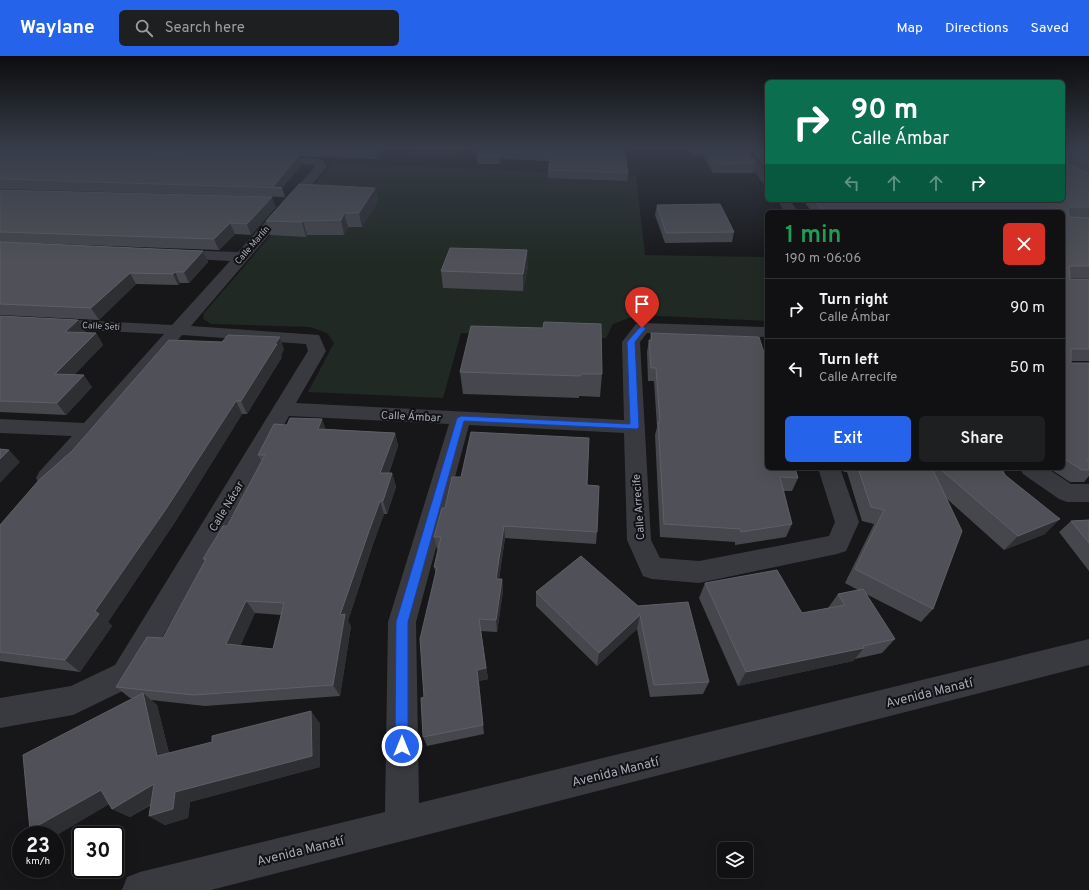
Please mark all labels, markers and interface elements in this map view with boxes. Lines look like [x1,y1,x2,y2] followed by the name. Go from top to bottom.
[119,10,399,46] search box
[20,16,95,40] text: Waylane
[133,17,155,39] icon: search
[165,19,245,38] text: Search here
[897,20,923,37] text: Map
[945,20,1009,37] text: Directions
[1031,20,1069,37] text: Saved
[851,93,918,129] text: 90 m
[785,96,837,148] icon: right
[851,128,949,151] text: Calle Ámbar
[841,172,863,194] icon: left
[883,172,905,194] icon: ahead
[925,172,947,194] icon: ahead
[967,172,989,194] icon: right
[785,221,842,251] text: 1 min
[1003,223,1045,265] button: close
[233,224,272,267] street label: Calle Marlín
[785,251,861,267] text: 190 m · 06:06
[625,287,659,328] pin
[819,291,888,310] text: Turn right
[631,293,653,315] icon: arrive
[785,298,807,320] icon: right
[1010,299,1045,318] text: 90 m
[819,310,890,326] text: Calle Ámbar
[82,320,120,333] street label: Calle Seti
[819,351,879,370] text: Turn left
[785,358,807,380] icon: left
[1010,359,1045,378] text: 50 m
[819,370,897,386] text: Calle Arrecife
[381,407,442,426] street label: Calle Ámbar
[785,416,911,462] button: Exit
[919,416,1045,462] button: Share
[630,473,648,540] street label: Calle Arrecife
[206,478,248,534] street label: Calle Nácar
[884,675,976,712] street label: Avenida Manatí
[381,725,423,767] position arrow
[570,754,662,791] street label: Avenida Manatí
[72,826,124,878] speed limit sign: 30
[255,833,347,870] street label: Avenida Manatí
[26,834,50,860] text: 23
[717,842,753,878] map controls
[717,842,753,878] button: layers
[26,855,50,868] text: km/h

